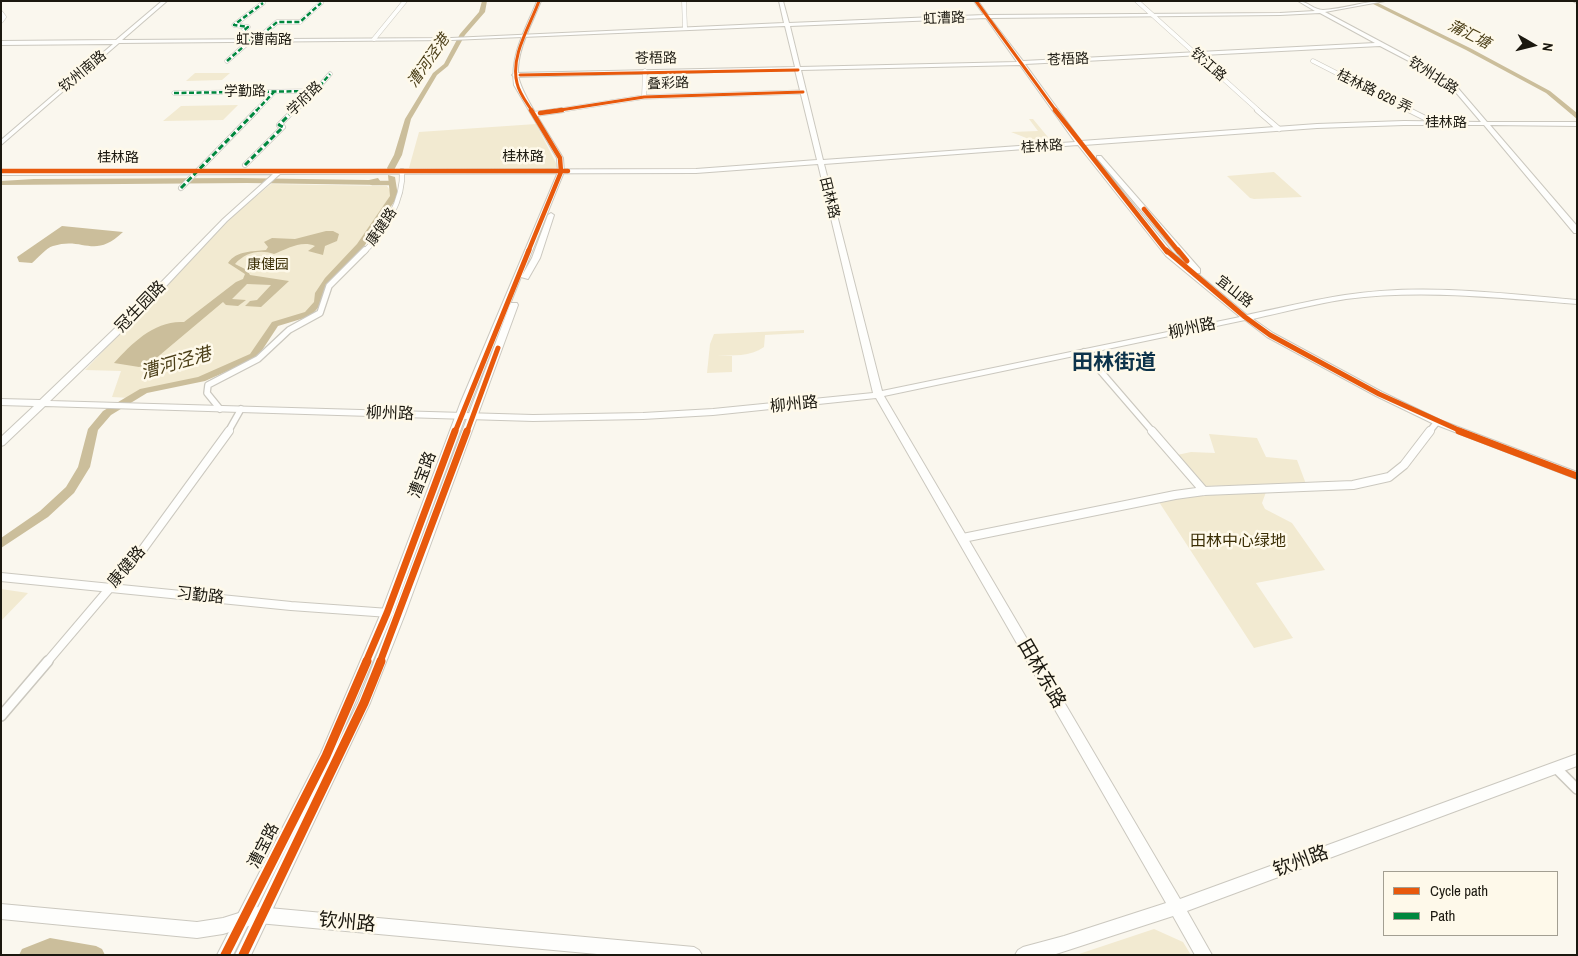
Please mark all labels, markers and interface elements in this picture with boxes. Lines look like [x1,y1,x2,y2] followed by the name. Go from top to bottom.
[923,10,965,28] street label: 虹漕路
[1445,17,1493,53] water label: 蒲汇塘
[1508,20,1558,70] north arrow
[404,31,454,91] water label: 漕河泾港
[236,32,292,48] street label: 虹漕南路
[1538,42,1557,52] text: N
[1187,45,1229,85] street label: 钦江路
[56,48,110,96] street label: 钦州南路
[635,50,677,68] street label: 苍梧路
[1047,51,1089,69] street label: 苍梧路
[1405,54,1461,98] street label: 钦州北路
[1334,67,1414,117] street label: 桂林路 626 弄
[647,75,689,93] street label: 叠彩路
[284,78,326,120] street label: 学府路
[224,83,266,101] street label: 学勤路
[1425,115,1467,131] street label: 桂林路
[1020,137,1064,157] street label: 桂林路
[502,149,544,165] street label: 桂林路
[97,150,139,166] street label: 桂林路
[816,176,842,220] street label: 田林路
[363,205,401,249] street label: 康健路
[247,257,289,273] park label: 康健园
[1212,272,1256,312] street label: 宜山路
[112,277,170,337] street label: 冠生园路
[1167,315,1217,343] street label: 柳州路
[138,344,214,384] water label: 漕河泾港
[1072,350,1156,376] district label: 田林街道
[769,393,819,417] street label: 柳州路
[366,404,414,424] street label: 柳州路
[405,449,441,501] street label: 漕宝路
[1190,532,1286,552] park label: 田林中心绿地
[104,542,150,592] street label: 康健路
[175,584,225,608] street label: 习勤路
[1012,635,1070,713] street label: 田林东路
[245,820,283,872] street label: 漕宝路
[1270,842,1332,882] street label: 钦州路
[1383,871,1558,936] legend
[1430,880,1488,901] text: Cycle path
[1430,905,1455,926] text: Path
[318,909,376,937] street label: 钦州路

